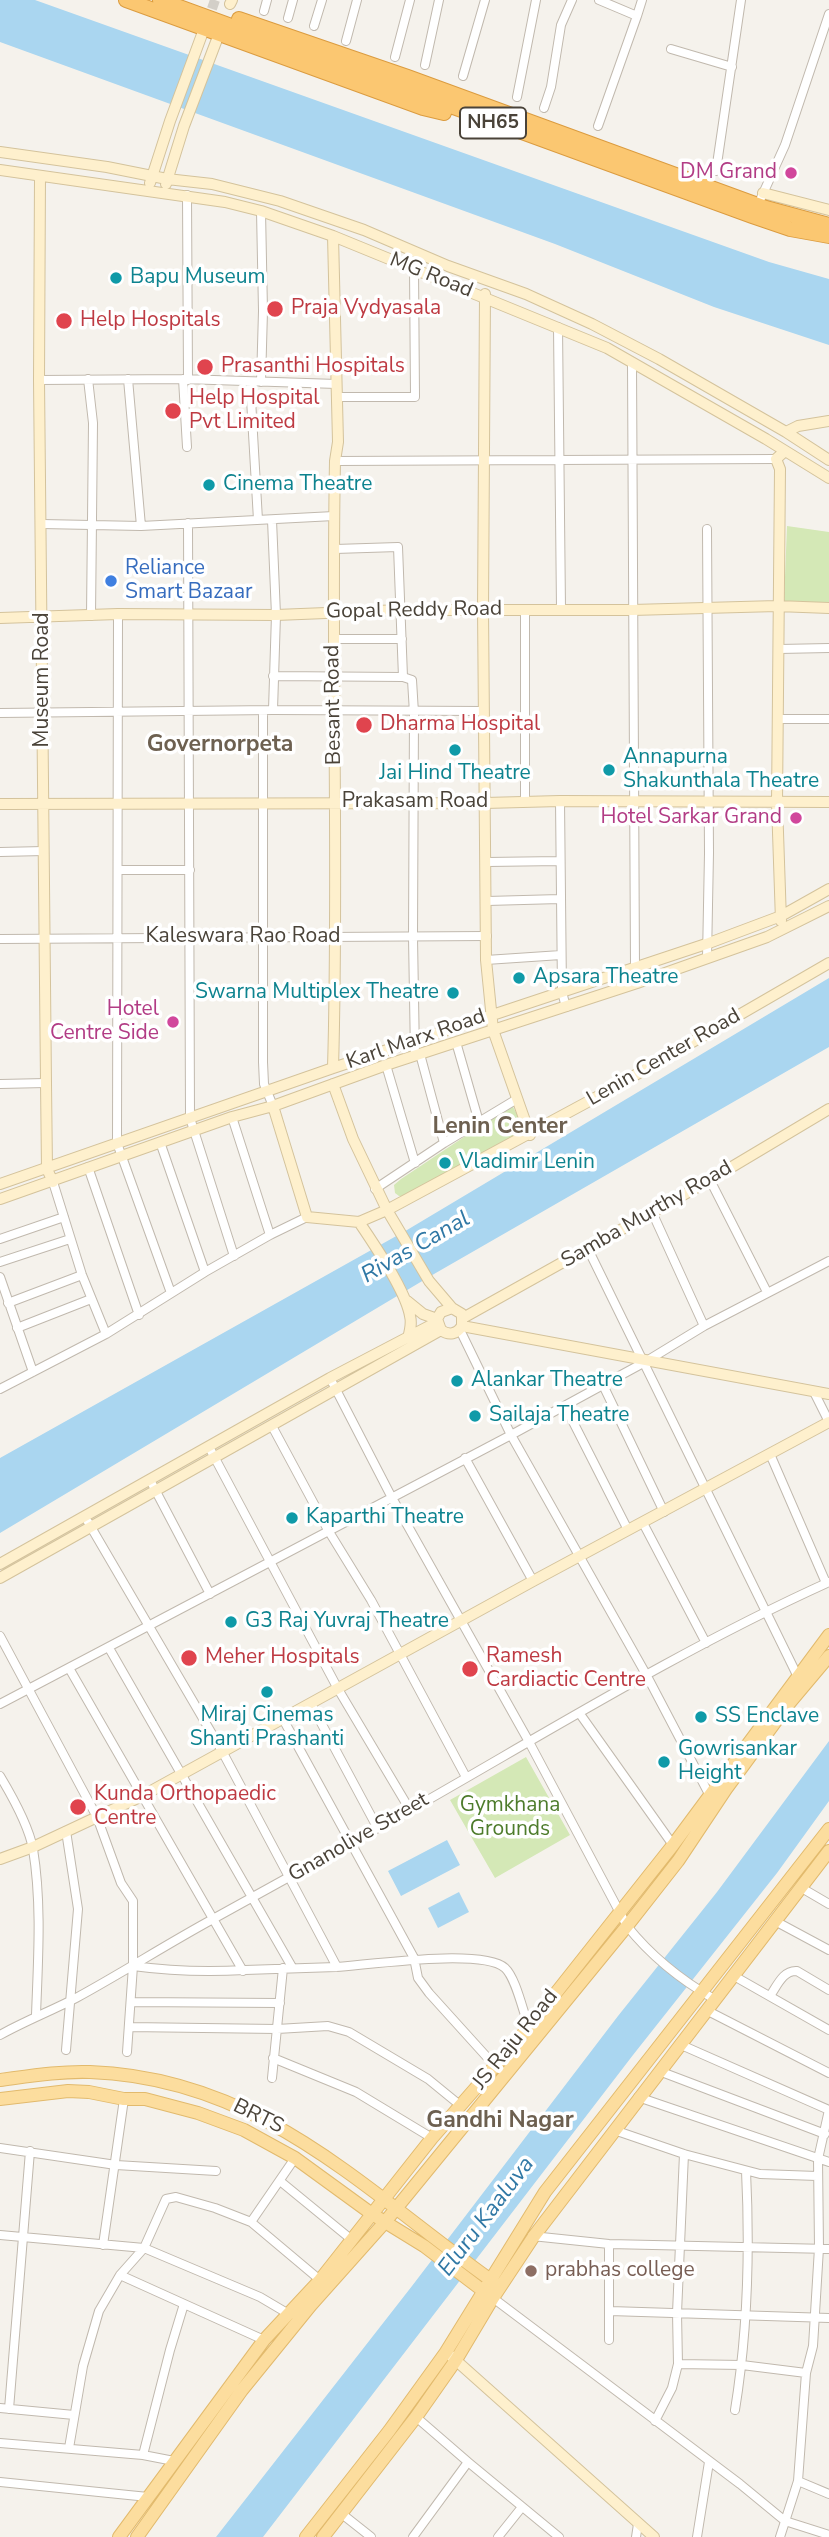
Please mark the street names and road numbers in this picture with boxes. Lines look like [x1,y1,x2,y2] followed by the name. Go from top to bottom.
[460,108,526,139] road number: NH65
[386,248,476,304] street label: MG Road
[326,597,502,625] street label: Gopal Reddy Road
[30,612,56,748] street label: Museum Road
[320,645,348,765] street label: Besant Road
[342,789,488,815] street label: Prakasam Road
[145,924,341,950] street label: Kaleswara Rao Road
[343,1004,489,1076] street label: Karl Marx Road
[583,1004,745,1112] street label: Lenin Center Road
[557,1156,737,1274] street label: Samba Murthy Road
[284,1788,434,1888] street label: Gnanolive Street
[468,1985,564,2095] street label: JS Raju Road
[229,2094,287,2140] street label: BRTS

